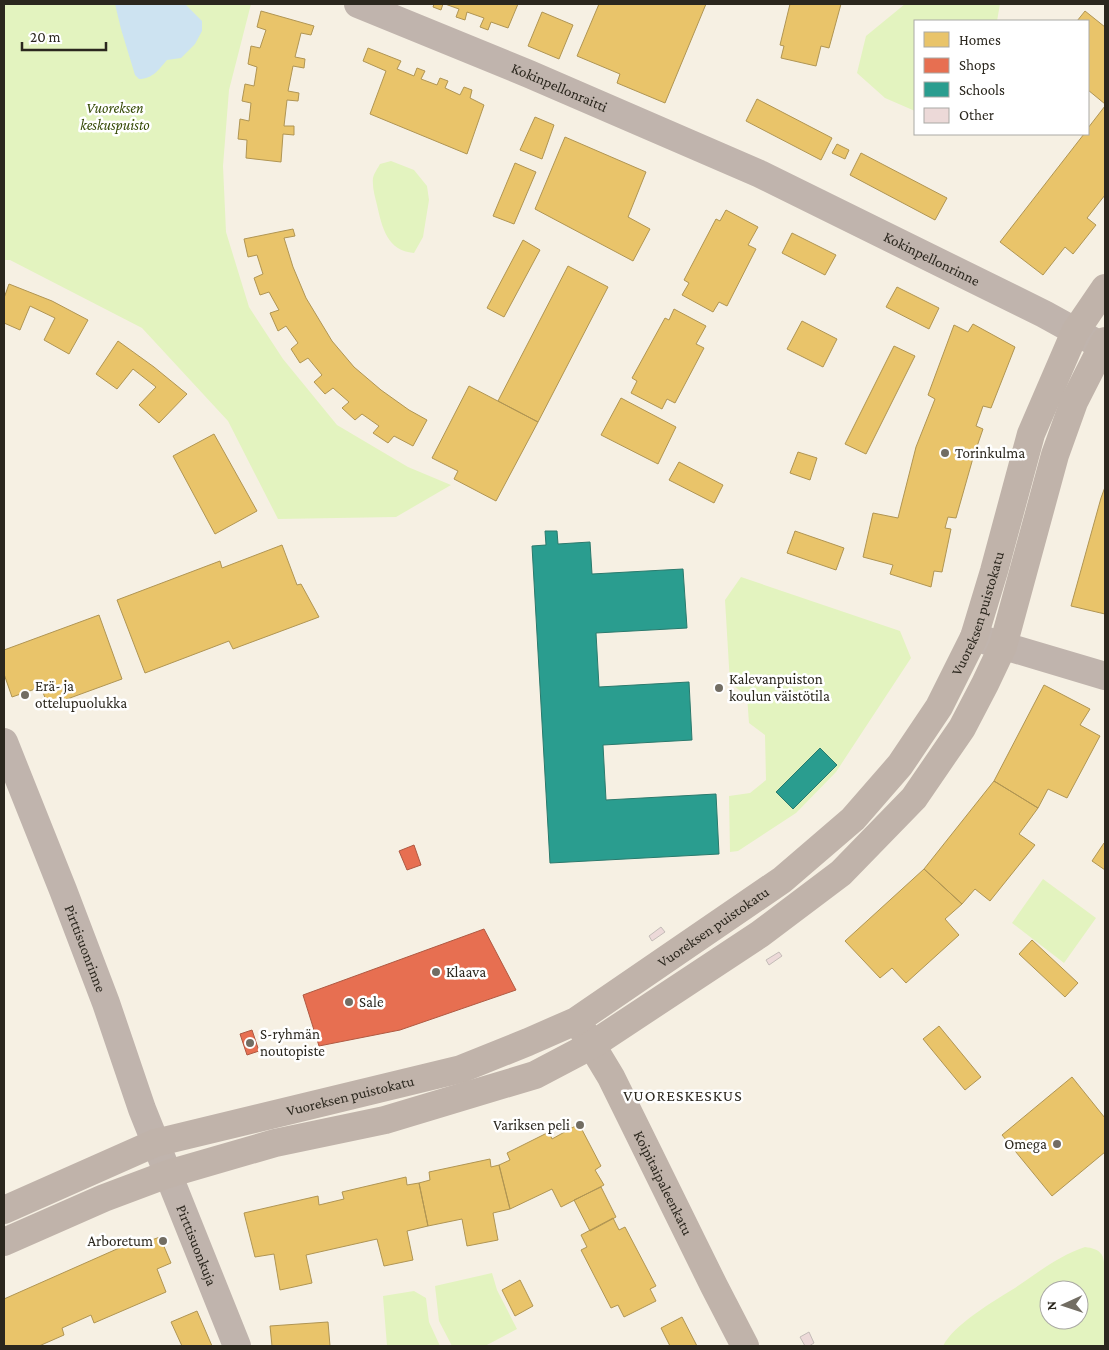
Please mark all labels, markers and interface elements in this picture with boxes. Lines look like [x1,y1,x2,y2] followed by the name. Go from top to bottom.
[22,20,106,52] scale bar
[914,20,1089,135] legend
[30,29,61,45] text: 20 m
[959,32,1001,48] text: Homes
[959,57,995,74] text: Shops
[509,60,610,115] street label: Kokinpellonraitti
[959,82,1005,98] text: Schools
[80,100,150,134] park label: Vuoreksen keskuspuisto
[959,107,995,123] text: Other
[881,228,983,289] street label: Kokinpellonrinne
[955,445,1025,461] place label: Torinkulma
[939,447,951,459] marker: Torinkulma
[948,550,1007,678] street label: Vuoreksen puistokatu
[729,671,830,704] place label: Kalevanpuiston koulun väistötila
[35,678,127,712] place label: Erä- ja ottelupuolukka
[713,682,725,694] marker: Kalevanpuiston koulun väistötila
[19,689,31,701] marker: Erä- ja ottelupuolukka
[655,883,772,971] street label: Vuoreksen puistokatu
[61,903,109,995] street label: Pirttisuonrinne
[446,964,486,980] place label: Klaava
[430,966,442,978] marker: Klaava
[359,994,384,1010] place label: Sale
[343,996,355,1008] marker: Sale
[260,1026,325,1060] place label: S-ryhmän noutopiste
[244,1037,256,1049] marker: S-ryhmän noutopiste
[285,1073,416,1119] street label: Vuoreksen puistokatu
[623,1087,743,1104] district label: VUORESKESKUS
[493,1117,570,1134] place label: Variksen peli
[574,1119,586,1131] marker: Variksen peli
[631,1128,696,1238] street label: Koipitaipaleenkatu
[1004,1136,1047,1153] place label: Omega
[1051,1138,1063,1150] marker: Omega
[173,1202,220,1288] street label: Pirttisuonkuja
[87,1233,153,1249] place label: Arboretum
[157,1235,169,1247] marker: Arboretum
[1039,1280,1089,1330] north arrow
[1043,1300,1059,1311] text: N

